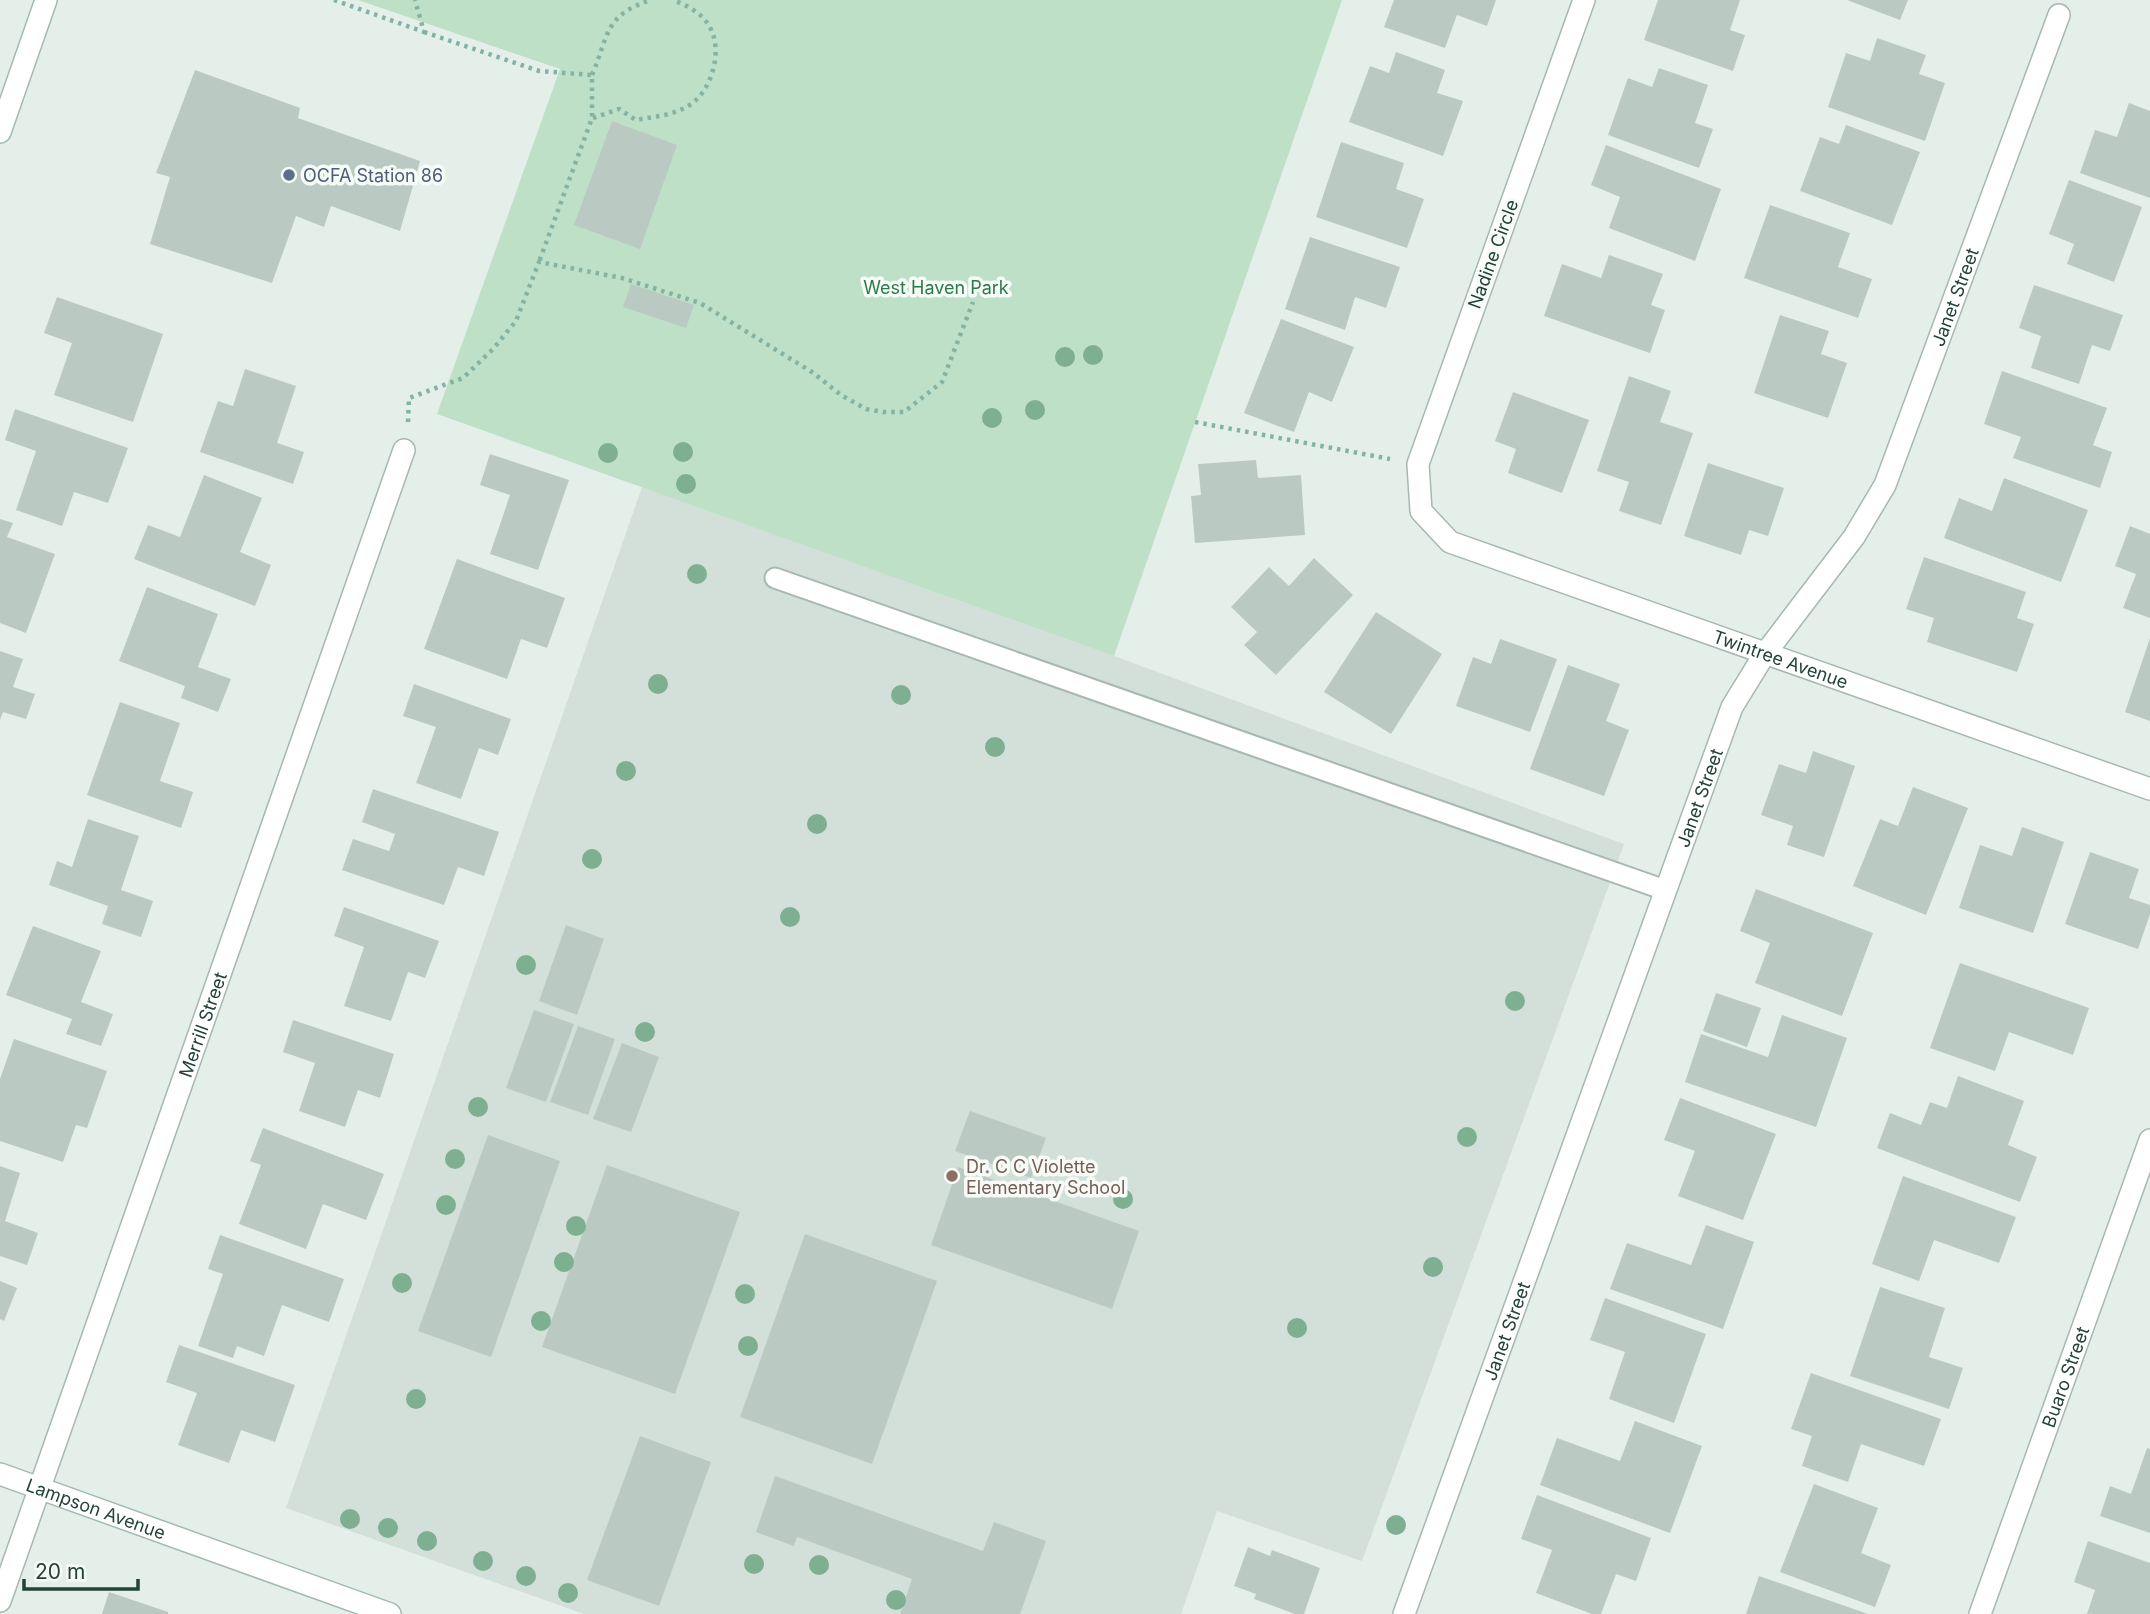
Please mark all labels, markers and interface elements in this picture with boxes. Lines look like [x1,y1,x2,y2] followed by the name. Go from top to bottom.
[303,165,443,186] place label: OCFA Station 86
[281,167,297,183] marker: OCFA Station 86
[1464,197,1522,311] street label: Nadine Circle
[1927,245,1982,349] street label: Janet Street
[863,277,1009,298] park label: West Haven Park
[1710,625,1851,692] street label: Twintree Avenue
[1672,745,1727,850] street label: Janet Street
[174,969,230,1080] street label: Merrill Street
[966,1156,1125,1198] place label: Dr. C C Violette Elementary School
[944,1168,960,1184] marker: Dr. C C Violette Elementary School
[1479,1279,1534,1383] street label: Janet Street
[2037,1323,2093,1430] street label: Buaro Street
[24,1474,168,1543] street label: Lampson Avenue
[24,1548,138,1592] scale bar
[35,1559,85,1584] text: 20 m

